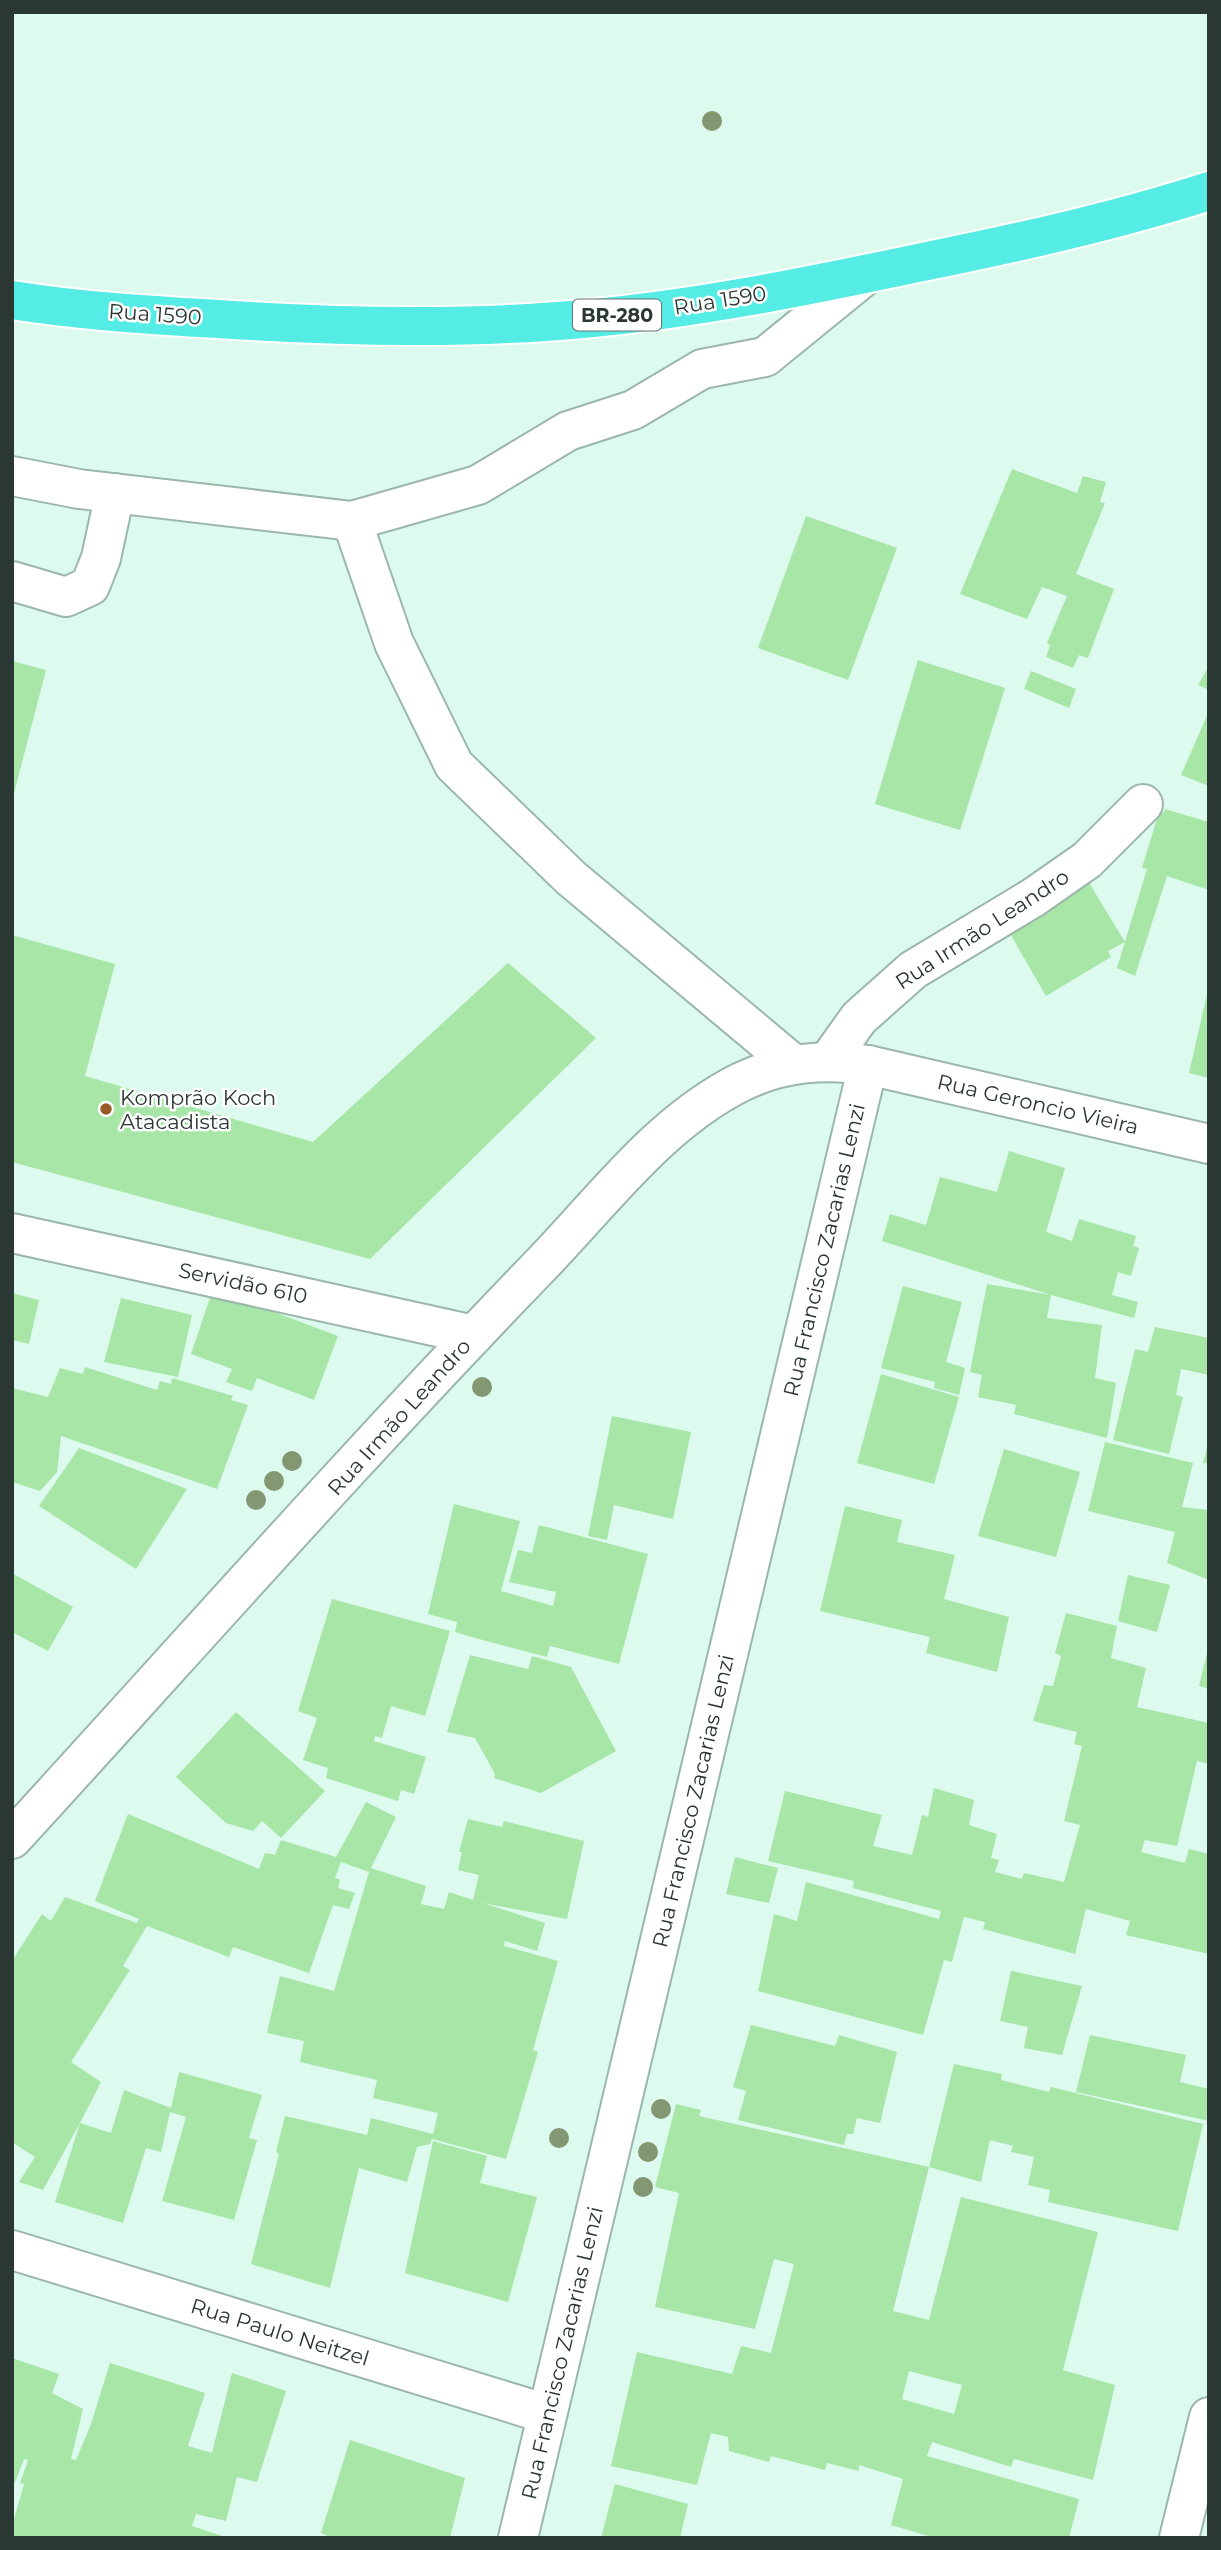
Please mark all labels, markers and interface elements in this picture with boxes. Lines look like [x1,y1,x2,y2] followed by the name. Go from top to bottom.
[672,280,768,320] street label: Rua 1590
[108,298,202,330] street label: Rua 1590
[573,300,661,330] road number: BR-280
[891,864,1073,994] street label: Rua Irmão Leandro
[935,1069,1141,1139] street label: Rua Geroncio Vieira
[120,1085,276,1134] place label: Komprão Koch Atacadista
[98,1101,114,1117] marker: Komprão Koch Atacadista
[778,1101,870,1399] street label: Rua Francisco Zacarias Lenzi
[176,1257,310,1309] street label: Servidão 610
[322,1334,476,1500] street label: Rua Irmão Leandro
[647,1652,739,1950] street label: Rua Francisco Zacarias Lenzi
[516,2204,608,2502] street label: Rua Francisco Zacarias Lenzi
[188,2293,372,2371] street label: Rua Paulo Neitzel

